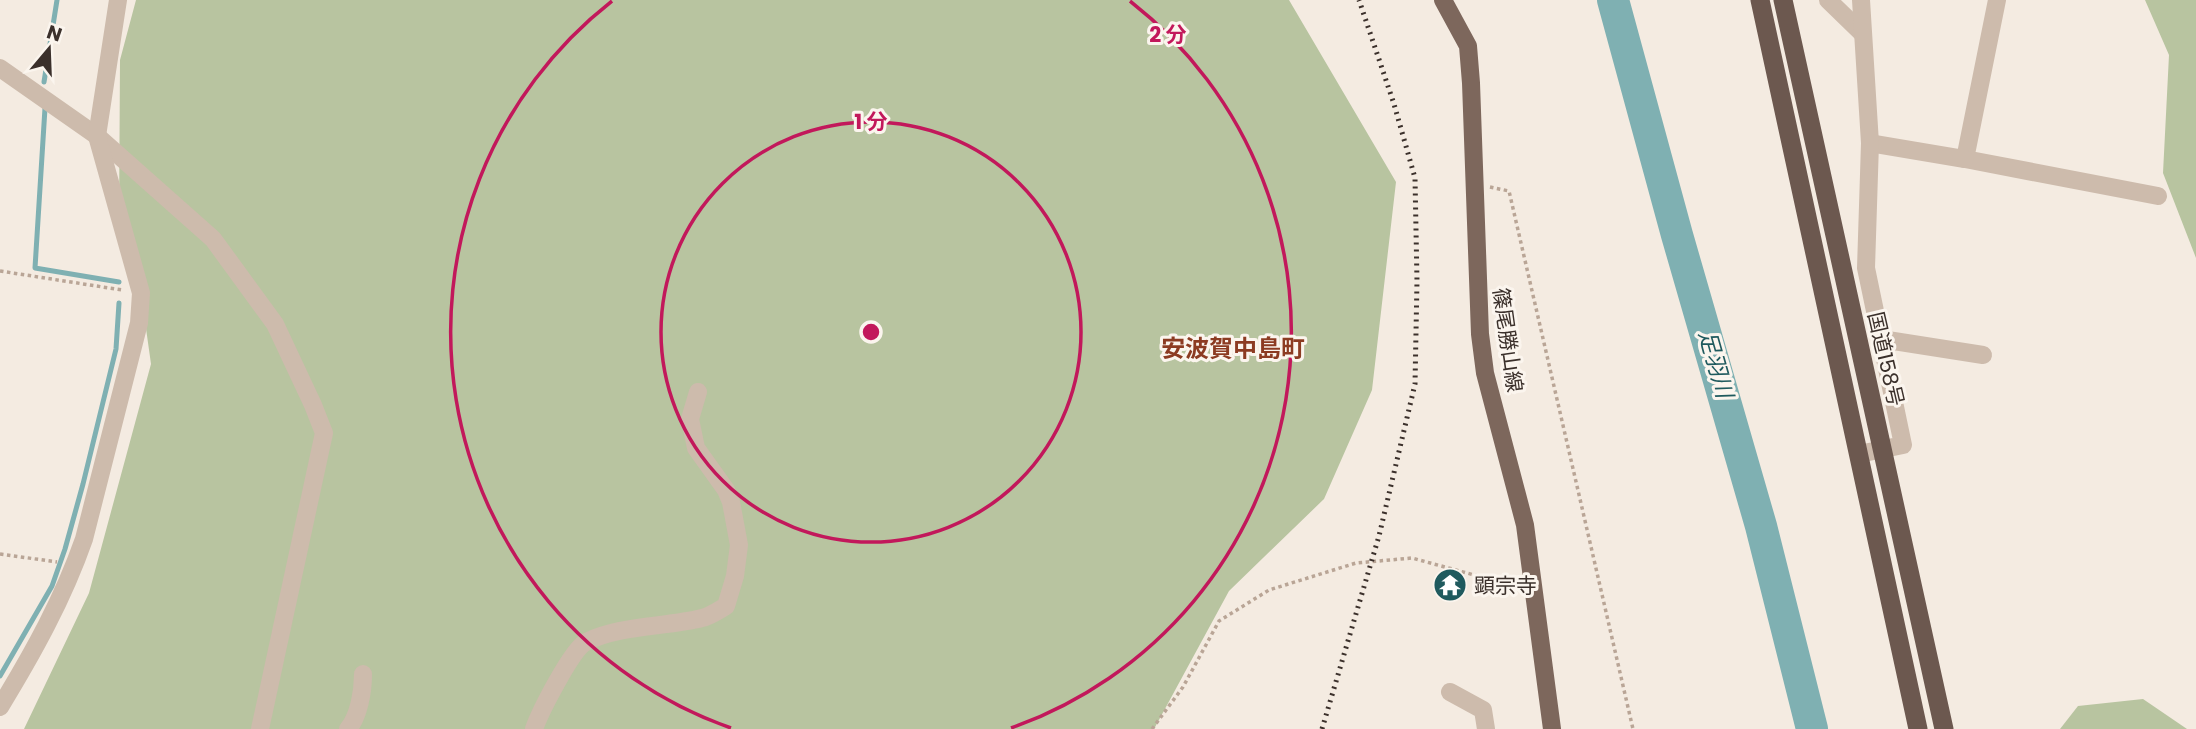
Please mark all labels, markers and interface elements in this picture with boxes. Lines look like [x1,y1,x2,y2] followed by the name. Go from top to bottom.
[14,14,84,84] north arrow
[43,18,66,48] text: N
[1149,20,1187,49] text: 2 分
[854,107,888,136] text: 1 分
[1486,286,1530,394] street label: 篠尾勝山線
[1861,309,1911,409] street label: 国道158号
[859,320,883,344] centre of rings
[1691,326,1742,404] water label: 足羽川
[1161,332,1305,365] district label: 安波賀中島町
[1431,566,1469,604] temple icon: 顕宗寺
[1474,571,1537,600] place label: 顕宗寺

